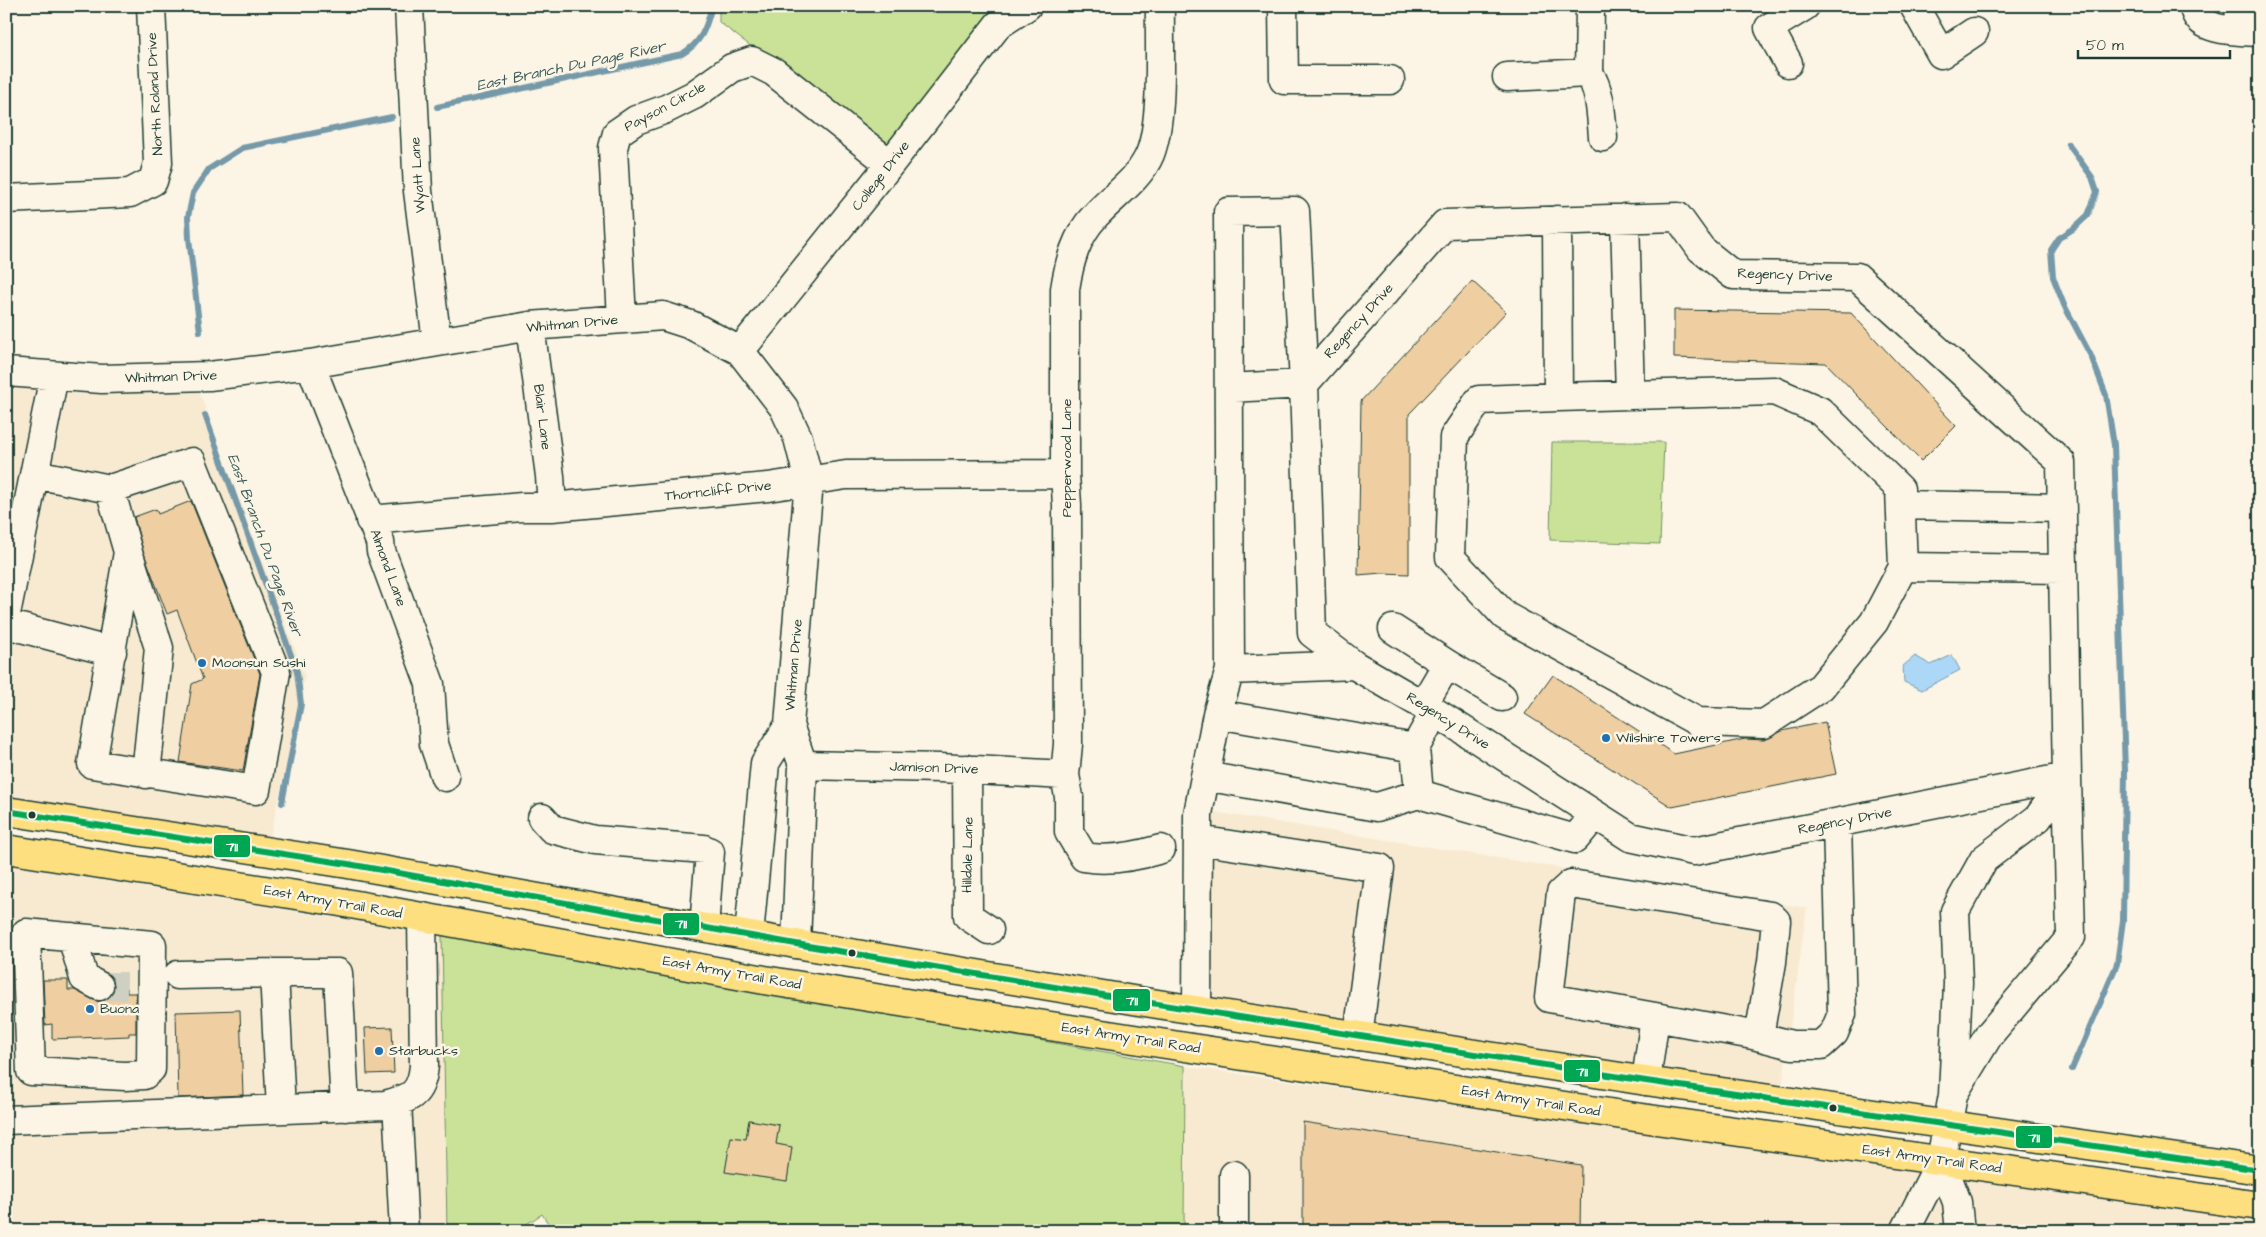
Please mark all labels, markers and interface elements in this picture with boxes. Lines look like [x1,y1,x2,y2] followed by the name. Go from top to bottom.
[2078,28,2231,60] scale bar
[142,31,168,156] street label: North Roland Drive
[475,35,669,97] water label: East Branch Du Page River
[2086,35,2124,56] text: 50 m
[621,77,710,137] street label: Payson Circle
[405,136,431,214] street label: Wyatt Lane
[847,136,915,215] street label: College Drive
[1737,263,1833,287] street label: Regency Drive
[1320,279,1399,363] street label: Regency Drive
[525,310,619,338] street label: Whitman Drive
[125,365,218,389] street label: Whitman Drive
[528,383,556,451] street label: Blair Lane
[1057,398,1077,517] street label: Pepperwood Lane
[221,451,308,641] water label: East Branch Du Page River
[664,475,773,507] street label: Thorncliff Drive
[365,526,411,610] street label: Almond Lane
[780,618,808,712] street label: Whitman Drive
[212,653,305,673] place label: Moonsun Sushi
[196,657,208,669] marker: Moonsun Sushi
[1402,687,1494,755] street label: Regency Drive
[1616,728,1721,748] place label: Wilshire Towers
[1600,732,1612,744] marker: Wilshire Towers
[889,756,979,780] street label: Jamison Drive
[1796,802,1894,840] street label: Regency Drive
[27,810,37,820] unlabelled marker
[957,816,979,893] street label: Hilldale Lane
[213,834,251,858] line badge: 711
[225,837,238,857] text: 711
[262,880,404,924] street label: East Army Trail Road
[662,912,700,936] line badge: 711
[674,914,687,934] text: 711
[847,948,857,958] unlabelled marker
[661,951,803,995] street label: East Army Trail Road
[1112,988,1151,1012] line badge: 711
[1125,991,1138,1011] text: 711
[100,999,139,1019] place label: Buona
[84,1003,96,1015] marker: Buona
[1060,1017,1202,1059] street label: East Army Trail Road
[389,1041,458,1061] place label: Starbucks
[373,1045,385,1057] marker: Starbucks
[1563,1059,1601,1083] line badge: 711
[1575,1062,1588,1082] text: 711
[1460,1080,1602,1122] street label: East Army Trail Road
[1828,1103,1838,1113] unlabelled marker
[2015,1125,2053,1149] line badge: 711
[2027,1128,2040,1148] text: 711
[1861,1139,2003,1179] street label: East Army Trail Road

